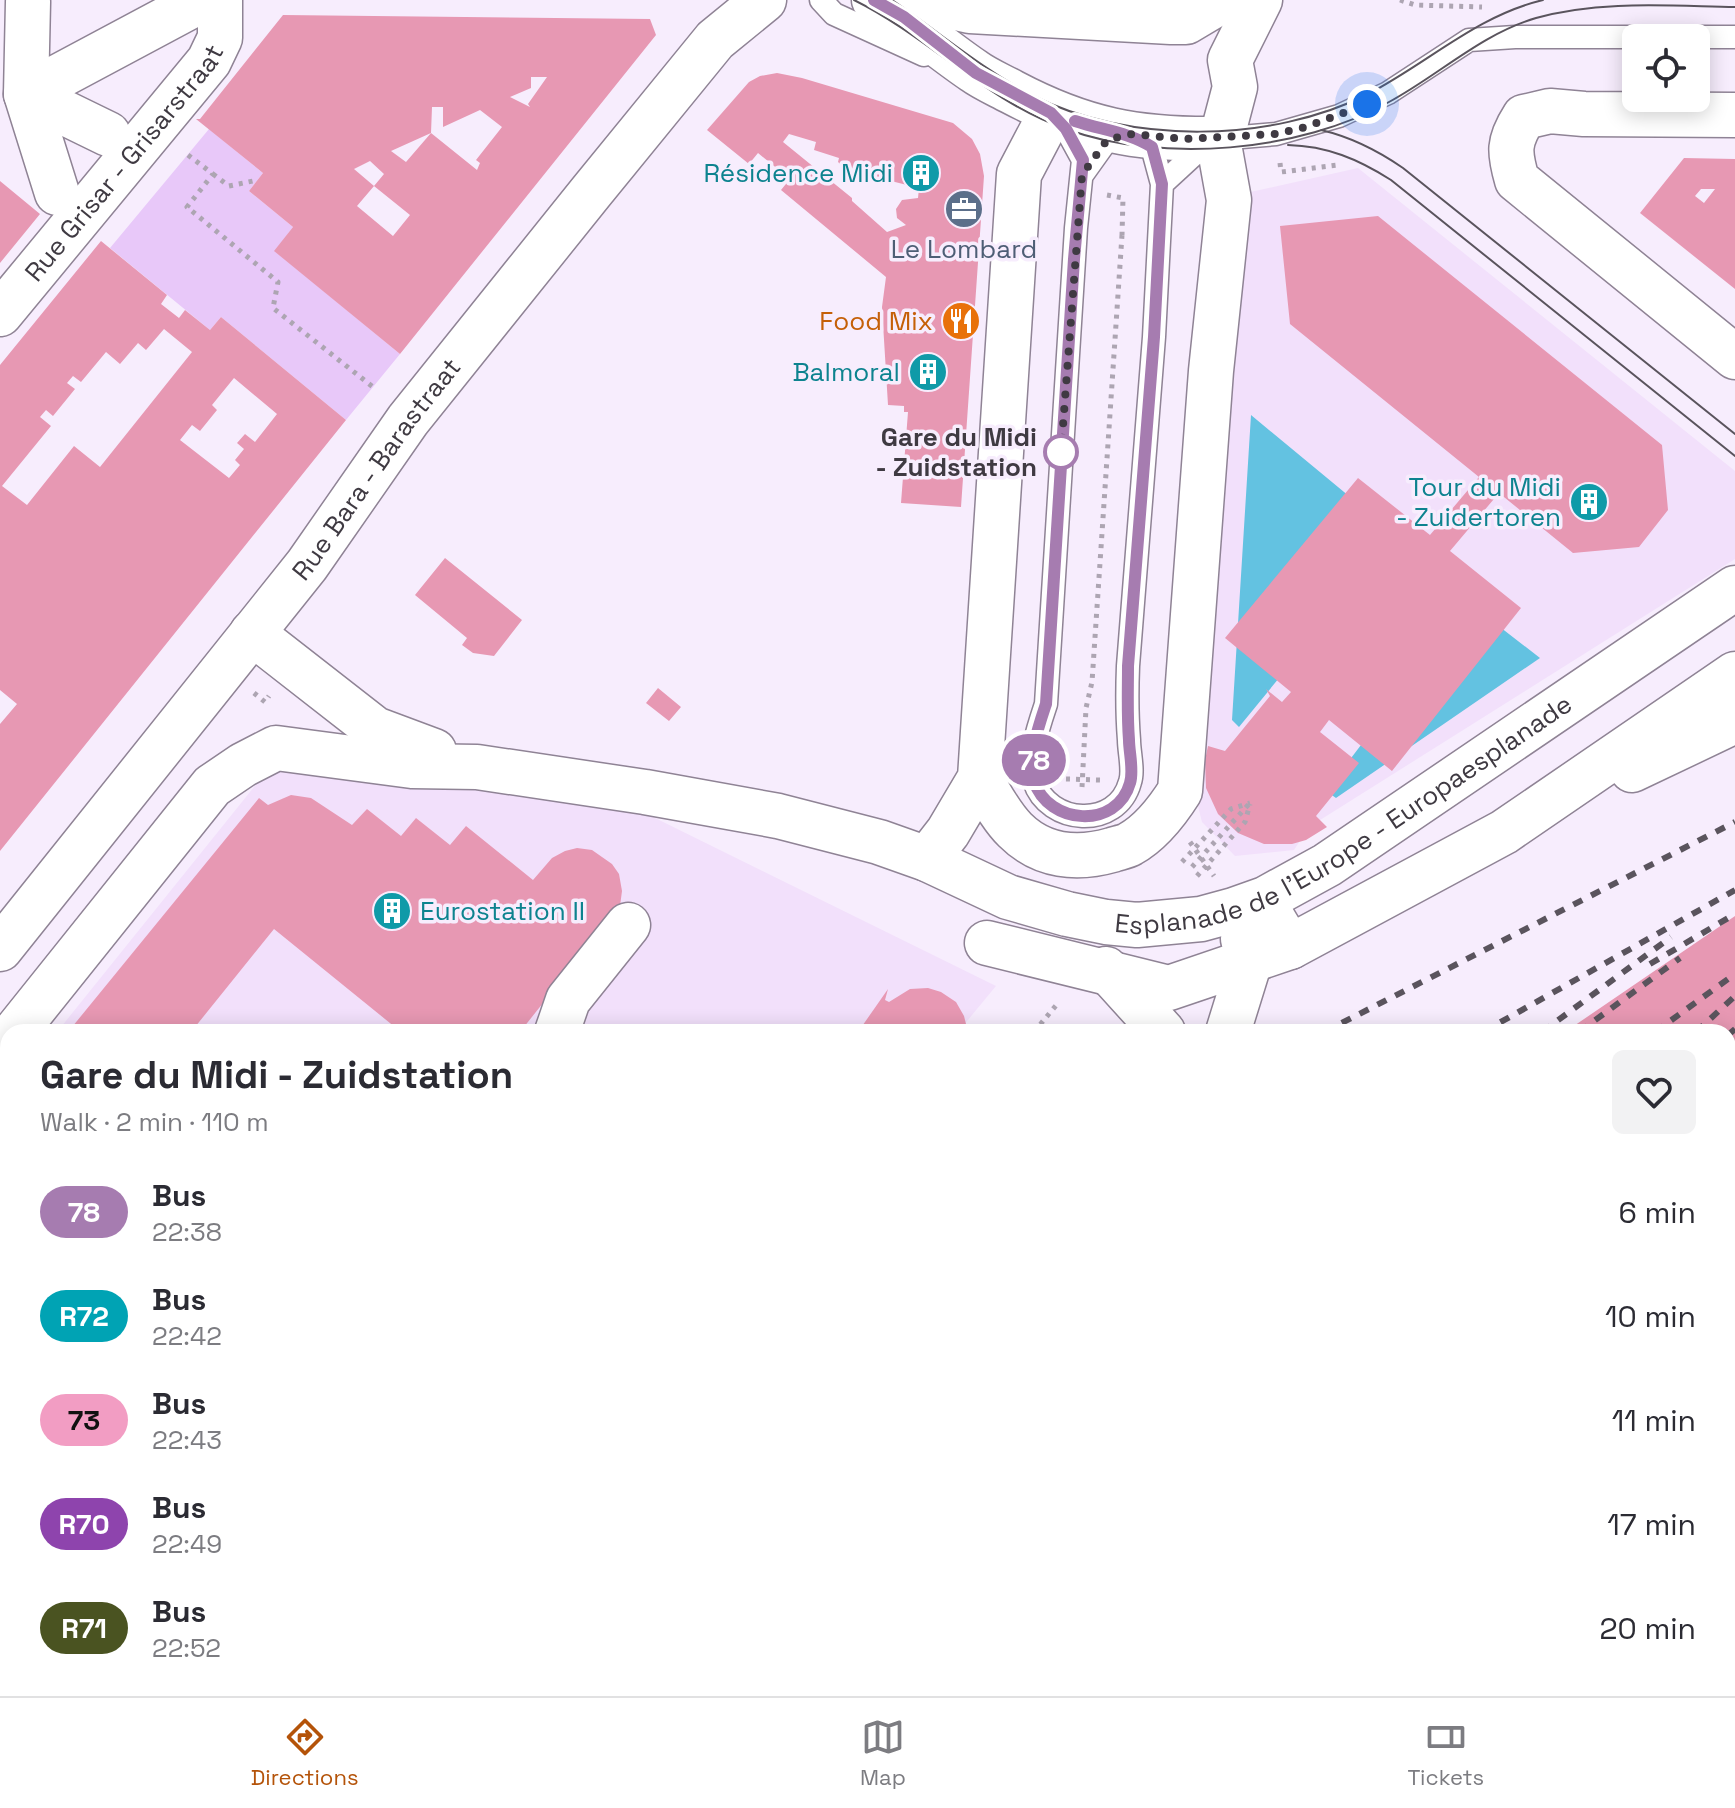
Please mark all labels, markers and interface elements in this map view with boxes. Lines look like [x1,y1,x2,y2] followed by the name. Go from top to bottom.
[1622,24,1710,112] map controls
[1622,24,1710,112] button: locate
[17,39,231,288] street label: Rue Grisar - Grisarstraat
[1347,84,1387,124] your location
[900,152,942,194] building icon: Résidence Midi
[703,156,893,190] place label: Résidence Midi
[943,188,985,230] office icon: Le Lombard
[891,232,1037,266] place label: Le Lombard
[940,300,982,342] restaurant icon: Food Mix
[819,304,933,338] place label: Food Mix
[284,351,468,587] street label: Rue Bara - Barastraat
[907,351,949,393] building icon: Balmoral
[792,355,900,389] place label: Balmoral
[875,420,1037,484] place label: Gare du Midi - Zuidstation
[1044,435,1078,469] marker: Gare du Midi - Zuidstation
[1396,470,1561,534] place label: Tour du Midi - Zuidertoren
[1568,481,1610,523] building icon: Tour du Midi - Zuidertoren
[1113,687,1578,943] street label: Esplanade de l'Europe - Europaesplanade
[998,734,1070,786] line badge: 78
[1018,742,1050,778] text: 78
[371,890,413,932] building icon: Eurostation II
[420,894,585,928] place label: Eurostation II
[1612,1050,1696,1134] button: heart
[40,1051,513,1099] text: Gare du Midi - Zuidstation
[40,1105,269,1139] text: Walk · 2 min · 110 m
[152,1176,206,1215] text: Bus
[1618,1193,1696,1232] text: 6 min
[68,1194,100,1230] text: 78
[152,1215,222,1249] text: 22:38
[152,1280,206,1319] text: Bus
[1605,1297,1696,1336] text: 10 min
[59,1298,109,1334] text: R72
[152,1319,222,1353] text: 22:42
[152,1384,206,1423] text: Bus
[1612,1401,1696,1440] text: 11 min
[68,1402,100,1438] text: 73
[152,1423,222,1457] text: 22:43
[152,1488,206,1527] text: Bus
[1607,1505,1696,1544] text: 17 min
[58,1506,110,1542] text: R70
[152,1527,222,1561] text: 22:49
[152,1592,206,1631] text: Bus
[1599,1609,1696,1648] text: 20 min
[61,1610,107,1646] text: R71
[152,1631,221,1665] text: 22:52
[251,1715,359,1791] tab: Directions
[860,1715,906,1791] tab: Map
[1407,1715,1484,1791] tab: Tickets

